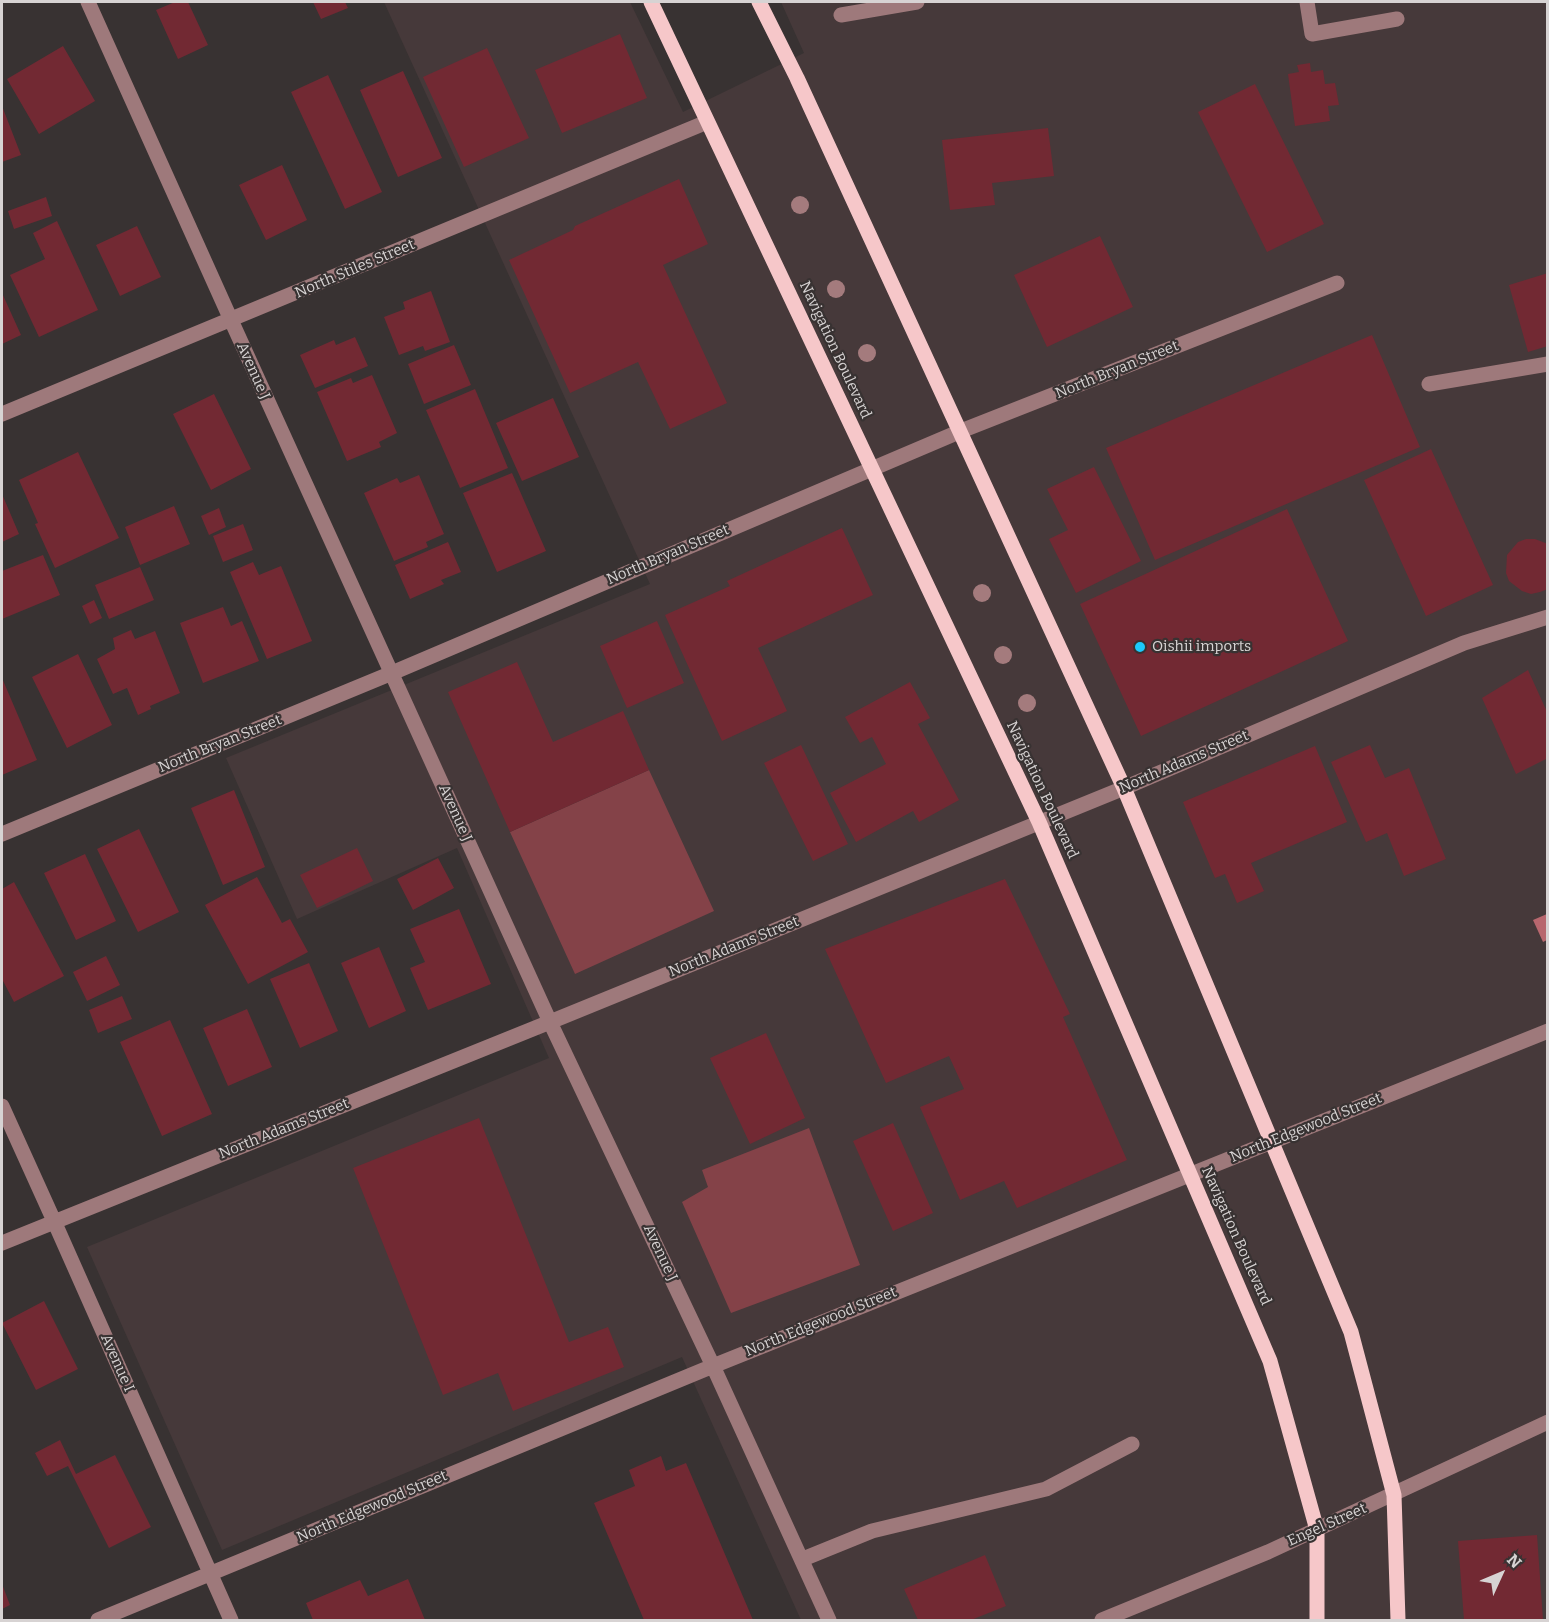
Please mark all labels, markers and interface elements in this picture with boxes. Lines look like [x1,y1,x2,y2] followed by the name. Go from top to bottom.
[292,236,418,302] street label: North Stiles Street
[795,278,875,422] street label: Navigation Boulevard
[1053,337,1181,403] street label: North Bryan Street
[232,340,274,402] street label: Avenue J
[604,521,732,589] street label: North Bryan Street
[1152,638,1251,656] place label: Oishii imports
[1133,640,1147,654] marker: Oishii imports
[156,711,284,777] street label: North Bryan Street
[1002,718,1082,862] street label: Navigation Boulevard
[1117,727,1251,797] street label: North Adams Street
[434,782,476,844] street label: Avenue J
[666,913,802,981] street label: North Adams Street
[1228,1089,1384,1167] street label: North Edgewood Street
[216,1095,352,1163] street label: North Adams Street
[1197,1164,1275,1308] street label: Navigation Boulevard
[639,1222,681,1284] street label: Avenue J
[743,1283,899,1361] street label: North Edgewood Street
[96,1331,138,1395] street label: Avenue I
[294,1467,450,1547] street label: North Edgewood Street
[1285,1500,1369,1550] street label: Engel Street
[1471,1544,1531,1604] north arrow
[1503,1550,1525,1572] text: N

